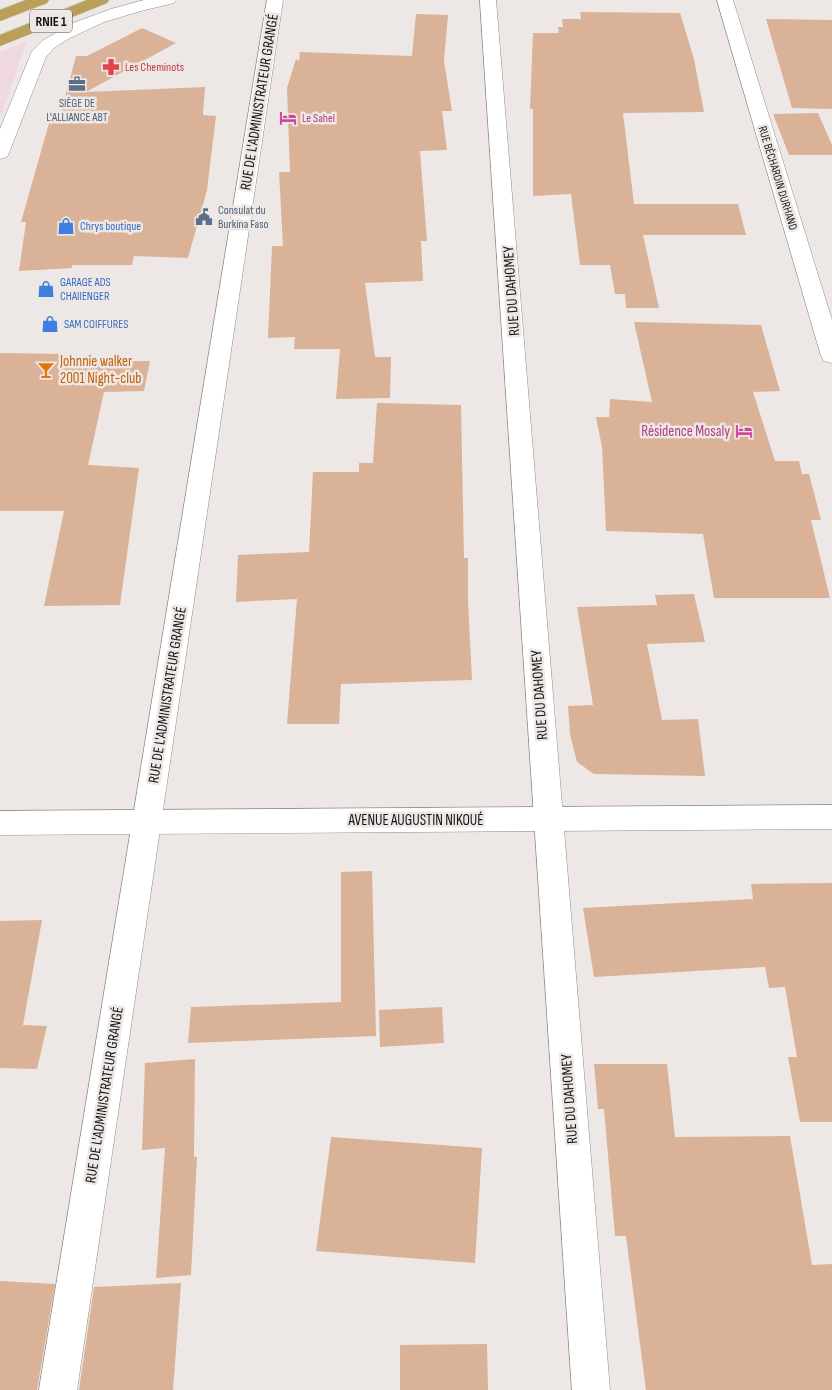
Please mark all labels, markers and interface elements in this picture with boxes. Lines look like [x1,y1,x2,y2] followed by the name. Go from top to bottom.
[30,10,72,32] road number: RNIE 1
[236,13,283,192] street label: RUE DE L'ADMINISTRATEUR GRANGÉ
[101,57,121,77] pharmacy icon: Les Cheminots
[125,60,184,75] place label: Les Cheminots
[67,74,87,94] office icon: SIÈGE DE L'ALLIANCE ABT
[46,96,108,125] place label: SIÈGE DE L'ALLIANCE ABT
[278,108,298,128] hotel icon: Le Sahel
[302,111,335,126] place label: Le Sahel
[755,124,801,232] street label: RUE BÉCHARDIN DURHAND
[218,203,269,232] place label: Consulat du Burkina Faso
[194,207,214,227] public building icon: Consulat du Burkina Faso
[56,216,76,236] shop icon: Chrys boutique
[80,219,141,234] place label: Chrys boutique
[499,245,524,337] street label: RUE DU DAHOMEY
[60,275,111,304] place label: GARAGE ADS CHAIIENGER
[36,279,56,299] shop icon: GARAGE ADS CHAIIENGER
[40,314,60,334] shop icon: SAM COIFFURES
[64,317,128,332] place label: SAM COIFFURES
[59,352,142,388] place label: Johnnie walker 2001 Night-club
[36,360,56,380] bar icon: Johnnie walker 2001 Night-club
[734,421,754,441] hotel icon: Résidence Mosaly
[641,422,730,441] place label: Résidence Mosaly
[144,606,191,785] street label: RUE DE L'ADMINISTRATEUR GRANGÉ
[527,649,552,741] street label: RUE DU DAHOMEY
[348,811,483,830] street label: AVENUE AUGUSTIN NIKOUÉ
[81,1006,128,1185] street label: RUE DE L'ADMINISTRATEUR GRANGÉ
[557,1053,582,1145] street label: RUE DU DAHOMEY

